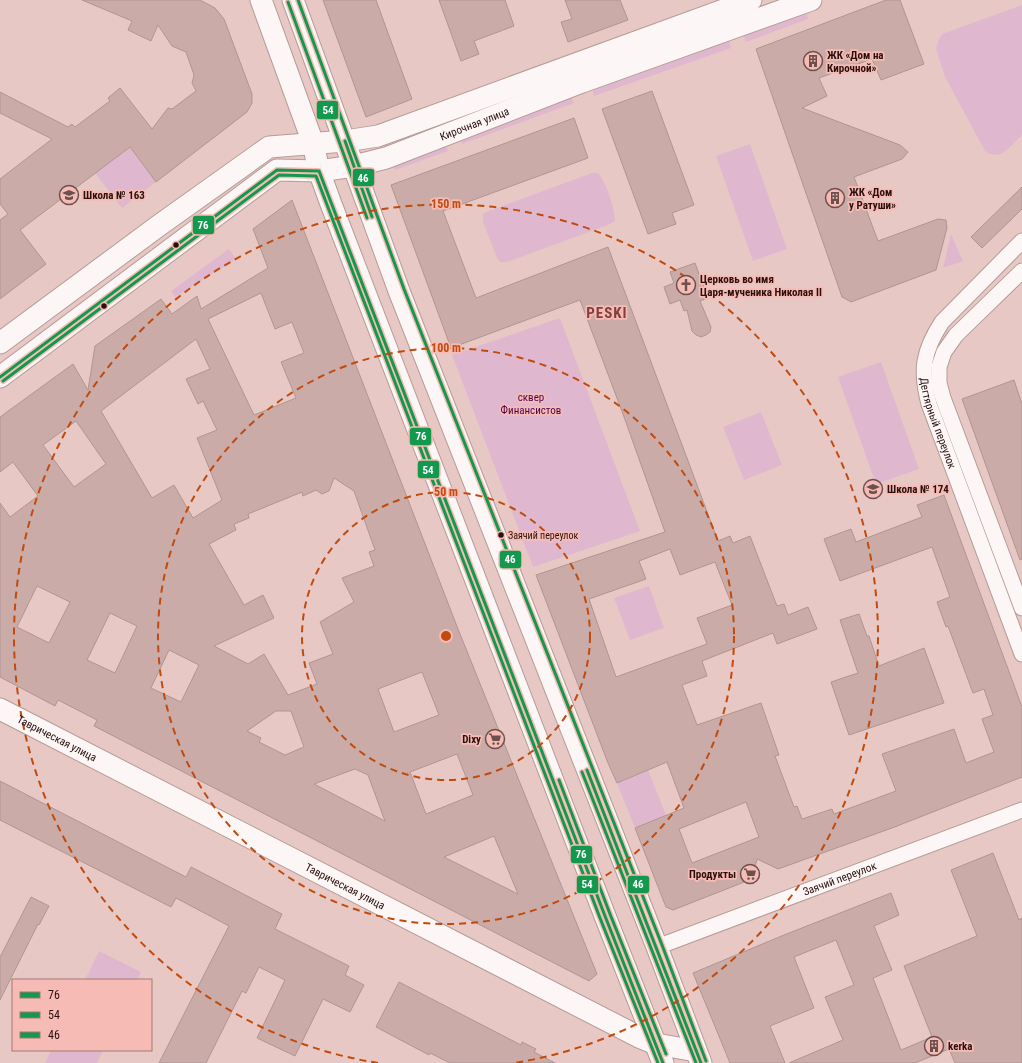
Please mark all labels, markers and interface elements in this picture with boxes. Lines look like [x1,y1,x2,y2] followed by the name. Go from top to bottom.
[827,49,884,75] place label: ЖК «Дом на Кирочной»
[802,50,824,72] building icon: ЖК «Дом на Кирочной»
[316,100,339,120] line badge: 54
[322,104,334,117] text: 54
[438,104,511,143] street label: Кирочная улица
[352,168,375,187] line badge: 46
[357,172,369,185] text: 46
[58,184,80,206] school or university icon: Школа № 163
[849,186,896,212] place label: ЖК «Дом у Ратуши»
[824,187,846,209] building icon: ЖК «Дом у Ратуши»
[83,189,145,202] place label: Школа № 163
[431,197,461,211] text: 150 m
[192,215,215,235] line badge: 76
[197,219,209,232] text: 76
[171,240,181,250] unlabelled marker
[700,273,822,299] place label: Церковь во имя Царя-мученика Николая II
[675,274,697,296] church icon: Церковь во имя Царя-мученика Николая II
[99,301,109,311] unlabelled marker
[586,304,628,322] district label: PESKI
[431,341,461,355] text: 100 m
[918,377,959,471] street label: Дегтярный переулок
[501,391,561,417] park label: сквер Финансистов
[409,427,432,446] line badge: 76
[415,430,427,443] text: 76
[417,460,440,479] line badge: 54
[422,464,434,477] text: 54
[862,478,884,500] school or university icon: Школа № 174
[887,483,949,496] place label: Школа № 174
[434,485,458,499] text: 50 m
[496,530,506,540] marker: Заячий переулок
[508,530,578,541] place label: Заячий переулок
[499,550,522,569] line badge: 46
[504,553,516,566] text: 46
[439,629,453,643] centre of rings
[15,712,99,764] street label: Таврическая улица
[484,728,506,750] supermarket icon: Dixy
[462,733,481,746] place label: Dixy
[570,845,593,864] line badge: 76
[575,848,587,861] text: 76
[801,859,879,898] street label: Заячий переулок
[303,860,387,912] street label: Таврическая улица
[739,863,761,885] supermarket icon: Продукты
[689,868,736,881] place label: Продукты
[576,875,599,894] line badge: 54
[627,875,650,894] line badge: 46
[581,878,593,891] text: 54
[632,878,644,891] text: 46
[12,979,152,1051] legend
[48,988,60,1002] text: 76
[48,1008,60,1022] text: 54
[48,1028,60,1042] text: 46
[923,1035,945,1057] building icon: kerka
[948,1040,973,1053] place label: kerka

